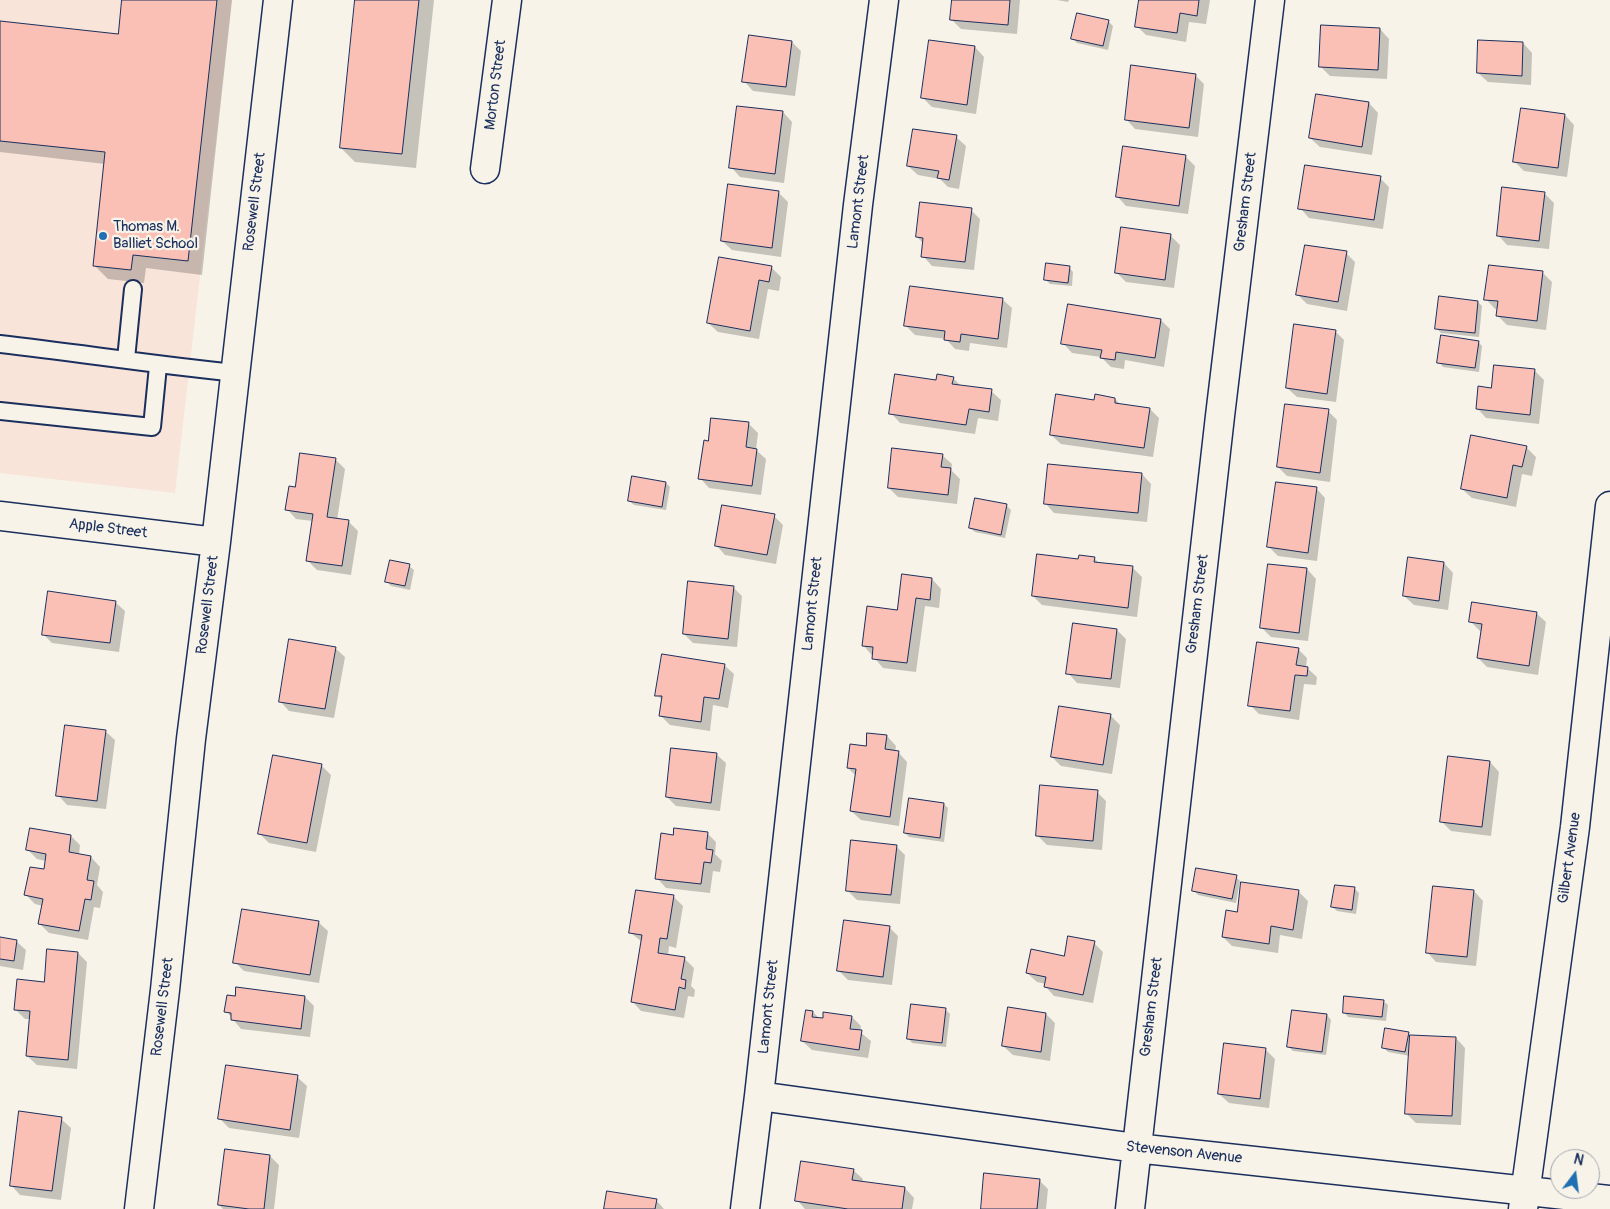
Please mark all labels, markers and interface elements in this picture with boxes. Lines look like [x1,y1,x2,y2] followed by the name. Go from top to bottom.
[482,39,510,131] street label: Morton Street
[1231,151,1261,253] street label: Gresham Street
[240,152,270,252] street label: Rosewell Street
[844,154,874,250] street label: Lamont Street
[113,218,198,253] place label: Thomas M. Balliet School
[97,230,109,242] marker: Thomas M. Balliet School
[68,515,148,543] street label: Apple Street
[1183,553,1213,655] street label: Gresham Street
[193,555,223,655] street label: Rosewell Street
[799,556,827,652] street label: Lamont Street
[1555,811,1585,905] street label: Gilbert Avenue
[1137,956,1167,1058] street label: Gresham Street
[148,957,178,1057] street label: Rosewell Street
[755,959,783,1055] street label: Lamont Street
[1125,1138,1243,1168] street label: Stevenson Avenue
[1550,1149,1600,1199] north arrow
[1572,1151,1586,1169] text: N

